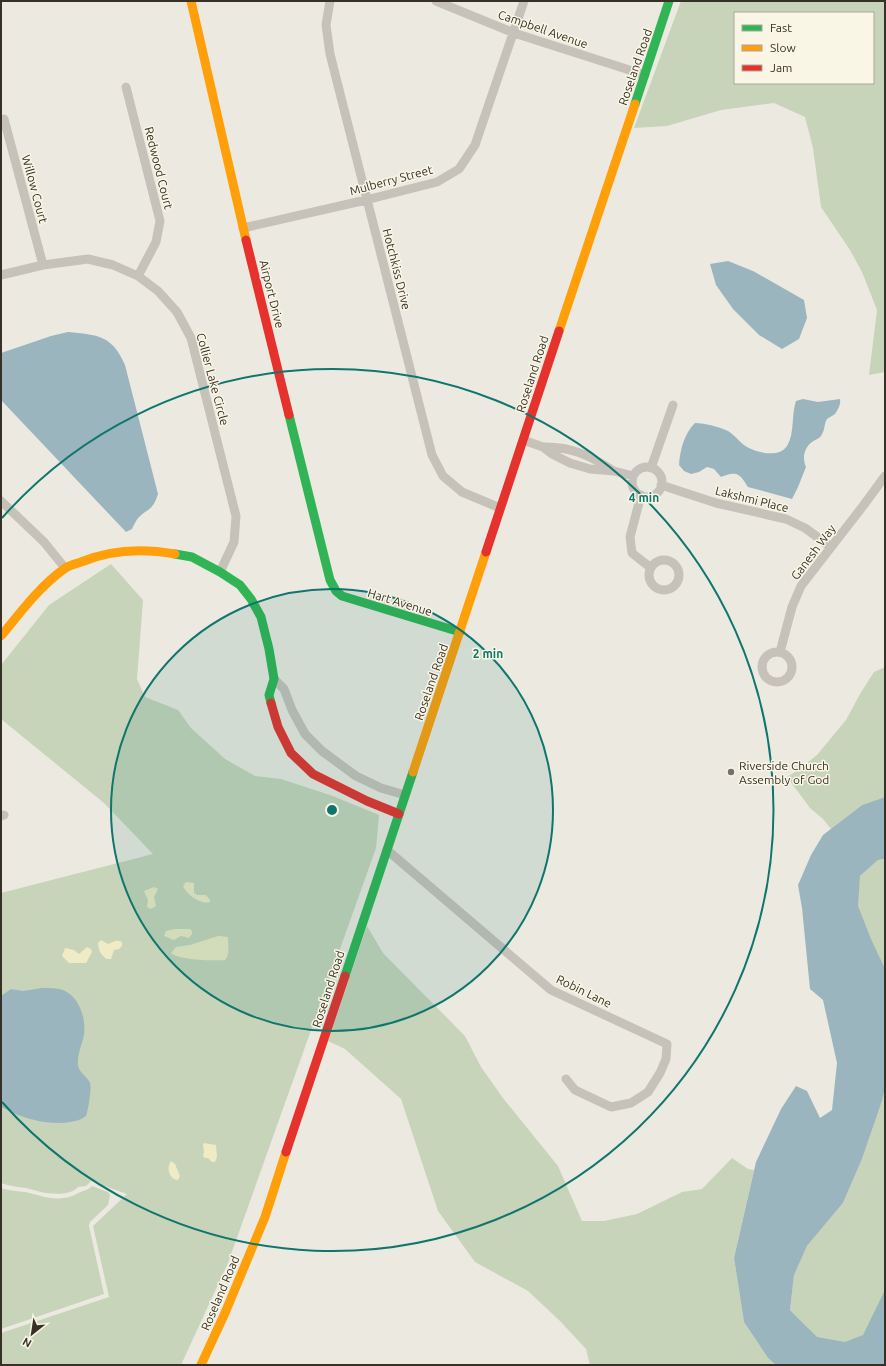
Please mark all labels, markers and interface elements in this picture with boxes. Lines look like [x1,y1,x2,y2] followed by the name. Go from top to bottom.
[496,8,590,50] street label: Campbell Avenue
[734,12,874,84] legend
[770,21,792,34] text: Fast
[616,27,654,107] street label: Roseland Road
[770,41,796,54] text: Slow
[770,61,792,74] text: Jam
[142,125,176,211] street label: Redwood Court
[20,153,50,225] street label: Willow Court
[348,163,434,197] street label: Mulberry Street
[381,227,413,311] street label: Hotchkiss Drive
[257,259,287,329] street label: Airport Drive
[194,331,232,427] street label: Collier Lake Circle
[513,334,551,414] street label: Roseland Road
[714,484,790,514] street label: Lakshmi Place
[629,491,659,504] text: 4 min
[788,522,838,582] street label: Ganesh Way
[366,586,434,618] street label: Hart Avenue
[412,642,450,722] street label: Roseland Road
[473,647,503,660] text: 2 min
[739,759,829,786] place label: Riverside Church Assembly of God
[726,767,736,777] marker: Riverside Church Assembly of God
[325,803,339,817] centre of rings
[309,949,347,1029] street label: Roseland Road
[554,972,614,1010] street label: Robin Lane
[198,1254,242,1332] street label: Roseland Road
[12,1314,52,1354] north arrow
[20,1335,34,1350] text: N

